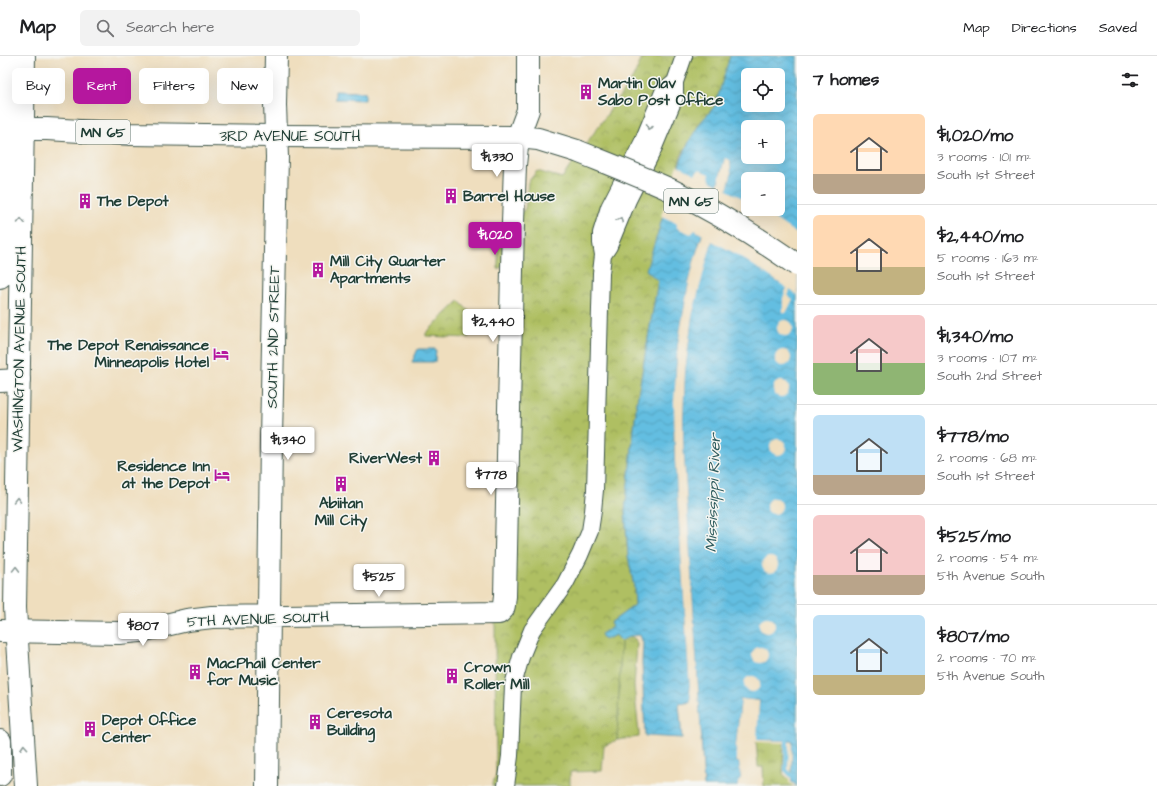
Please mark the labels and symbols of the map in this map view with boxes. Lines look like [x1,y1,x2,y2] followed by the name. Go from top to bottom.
[597,73,723,111] place label: Martin Olav Sabo Post Office
[577,83,595,101] building icon: Martin Olav Sabo Post Office
[76,120,130,144] road number: MN 65
[645,124,653,131] one-way arrow
[219,126,361,147] street label: 3RD AVENUE SOUTH
[464,144,530,178] pin: $1,330
[463,186,555,207] place label: Barrel House
[442,187,460,205] building icon: Barrel House
[664,189,718,213] road number: MN 65
[96,191,170,212] place label: The Depot
[76,192,94,210] building icon: The Depot
[615,216,623,224] one-way arrow
[17,218,25,224] one-way arrow
[462,222,528,256] pin: $1,020
[7,246,32,452] street label: WASHINGTON AVENUE SOUTH
[330,251,446,289] place label: Mill City Quarter Apartments
[309,261,327,279] building icon: Mill City Quarter Apartments
[262,265,285,409] street label: SOUTH 2ND STREET
[460,309,526,343] pin: $2,440
[46,335,210,373] place label: The Depot Renaissance Minneapolis Hotel
[212,345,230,363] hotel icon: The Depot Renaissance Minneapolis Hotel
[255,427,321,461] pin: $1,340
[700,431,726,553] water label: Mississippi River
[349,448,423,469] place label: RiverWest
[425,449,443,467] building icon: RiverWest
[117,456,211,494] place label: Residence Inn at the Depot
[467,462,515,496] pin: $778
[213,466,231,484] hotel icon: Residence Inn at the Depot
[332,475,350,493] building icon: Abiitan Mill City
[315,493,368,532] place label: Abiitan Mill City
[12,497,21,503] one-way arrow
[355,564,403,598] pin: $525
[11,566,20,572] one-way arrow
[187,607,329,632] street label: 5TH AVENUE SOUTH
[119,613,167,647] pin: $807
[206,653,321,691] place label: MacPhail Center for Music
[464,657,530,695] place label: Crown Roller Mill
[186,663,204,681] building icon: MacPhail Center for Music
[443,667,461,685] building icon: Crown Roller Mill
[327,703,392,743] place label: Ceresota Building
[102,710,196,748] place label: Depot Office Center
[306,713,324,731] building icon: Ceresota Building
[81,720,99,738] building icon: Depot Office Center
[20,744,29,750] one-way arrow

